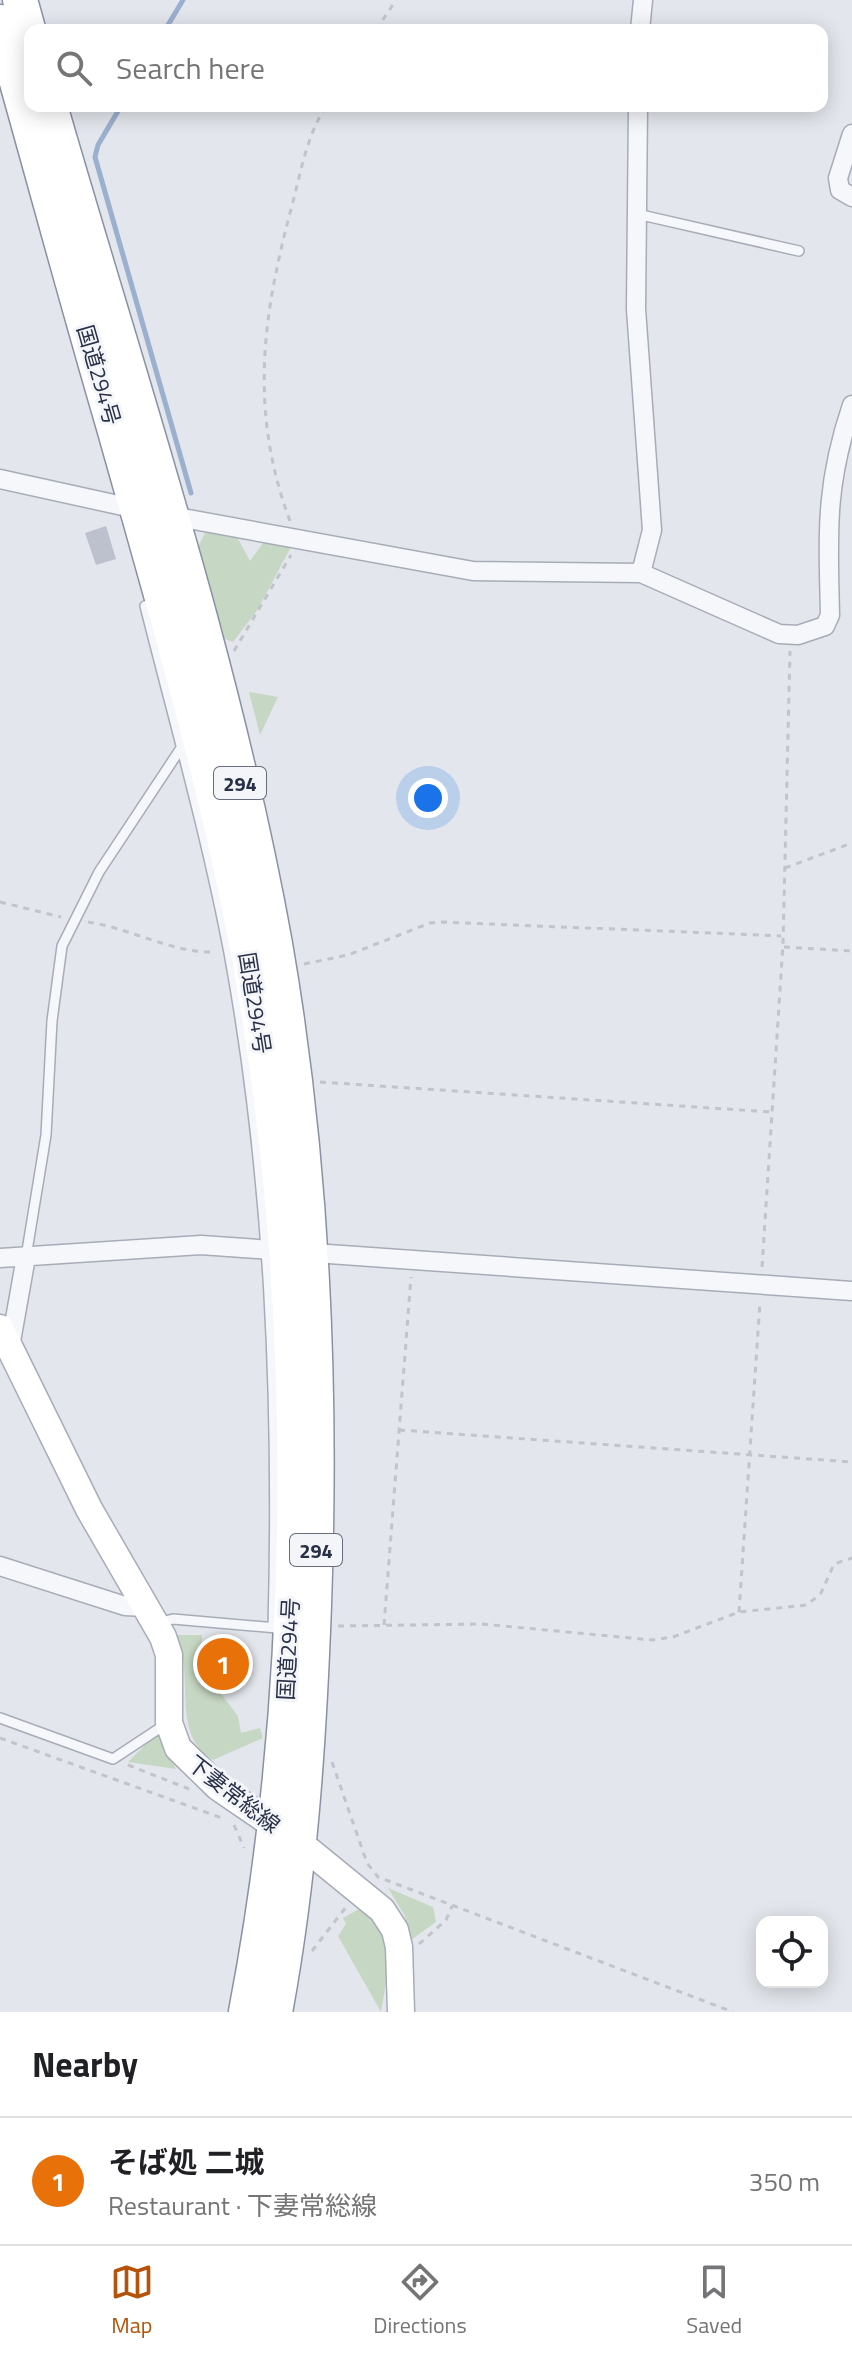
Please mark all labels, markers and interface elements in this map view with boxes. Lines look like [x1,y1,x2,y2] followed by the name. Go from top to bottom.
[24,24,828,112] search box
[116,45,265,91] text: Search here
[52,46,96,90] icon: search
[68,321,130,429] street label: 国道294号
[214,767,266,799] road number: 294
[408,778,448,818] your location
[230,949,280,1057] street label: 国道294号
[290,1534,342,1566] road number: 294
[268,1597,308,1701] street label: 国道294号
[197,1634,249,1694] pin: 1
[180,1747,288,1841] street label: 下妻常総線
[756,1916,828,1988] map controls
[756,1916,828,1988] button: locate
[32,2038,138,2090] text: Nearby
[108,2139,265,2185] text: そば処 二城
[51,2162,65,2201] text: 1
[749,2162,820,2201] text: 350 m
[108,2186,377,2225] text: Restaurant · 下妻常総線
[110,2260,154,2342] tab: Map
[373,2260,467,2342] tab: Directions
[686,2260,742,2342] tab: Saved

